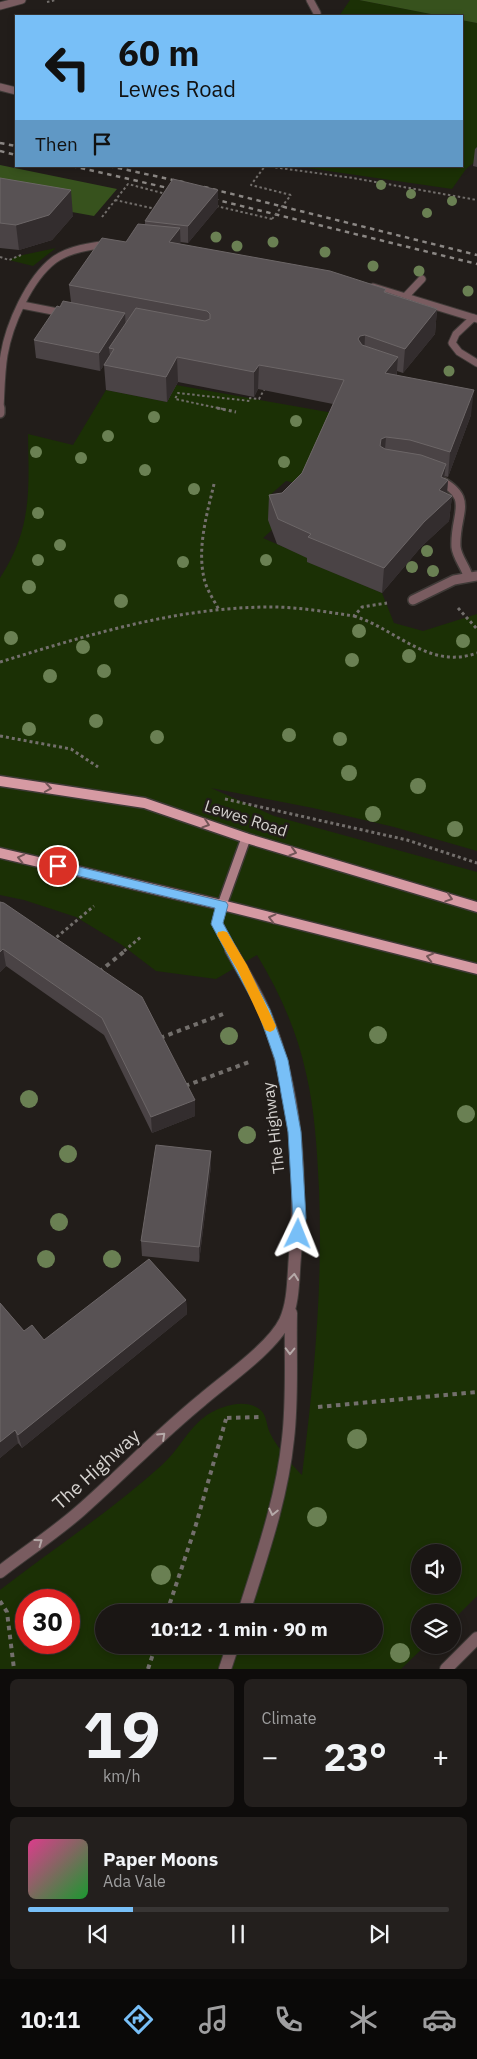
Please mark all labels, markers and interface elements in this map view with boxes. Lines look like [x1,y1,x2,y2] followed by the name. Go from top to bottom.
[118,30,200,76] text: 60 m
[35,35,100,100] icon: left
[118,74,236,103] text: Lewes Road
[88,130,116,158] icon: arrive
[35,132,78,156] text: Then
[44,783,53,793] one-way arrow
[202,795,290,841] street label: Lewes Road
[201,818,210,828] one-way arrow
[37,845,79,887] pin
[288,846,297,856] one-way arrow
[44,852,72,880] icon: arrive
[16,853,25,864] one-way arrow
[444,892,452,902] one-way arrow
[268,913,277,924] one-way arrow
[425,952,434,963] one-way arrow
[257,1081,289,1175] street label: The Highway
[271,1207,323,1259] position arrow
[288,1272,299,1280] one-way arrow
[285,1347,295,1355] one-way arrow
[47,1423,145,1515] street label: The Highway
[156,1433,165,1442] one-way arrow
[268,1507,279,1516] one-way arrow
[33,1539,42,1548] one-way arrow
[411,1544,461,1654] map controls
[411,1544,461,1594] button: sound
[15,1589,80,1654] speed limit sign: 30
[411,1604,461,1654] button: layers
[150,1617,328,1641] text: 10:12 · 1 min · 90 m
[83,1691,161,1776] text: 19
[262,1708,317,1728] text: Climate
[324,1732,387,1781] text: 23°
[262,1738,278,1775] text: −
[432,1738,449,1775] text: +
[103,1766,141,1786] text: km/h
[103,1847,218,1871] text: Paper Moons
[103,1871,166,1891] text: Ada Vale
[84,1920,112,1948] icon: previous
[224,1920,252,1948] icon: pause
[365,1920,393,1948] icon: next
[121,2002,156,2037] icon: directions
[196,2002,231,2037] icon: music
[271,2002,306,2037] icon: phone
[346,2002,381,2037] icon: climate
[422,2002,457,2037] icon: car
[20,2005,80,2034] text: 10:11

